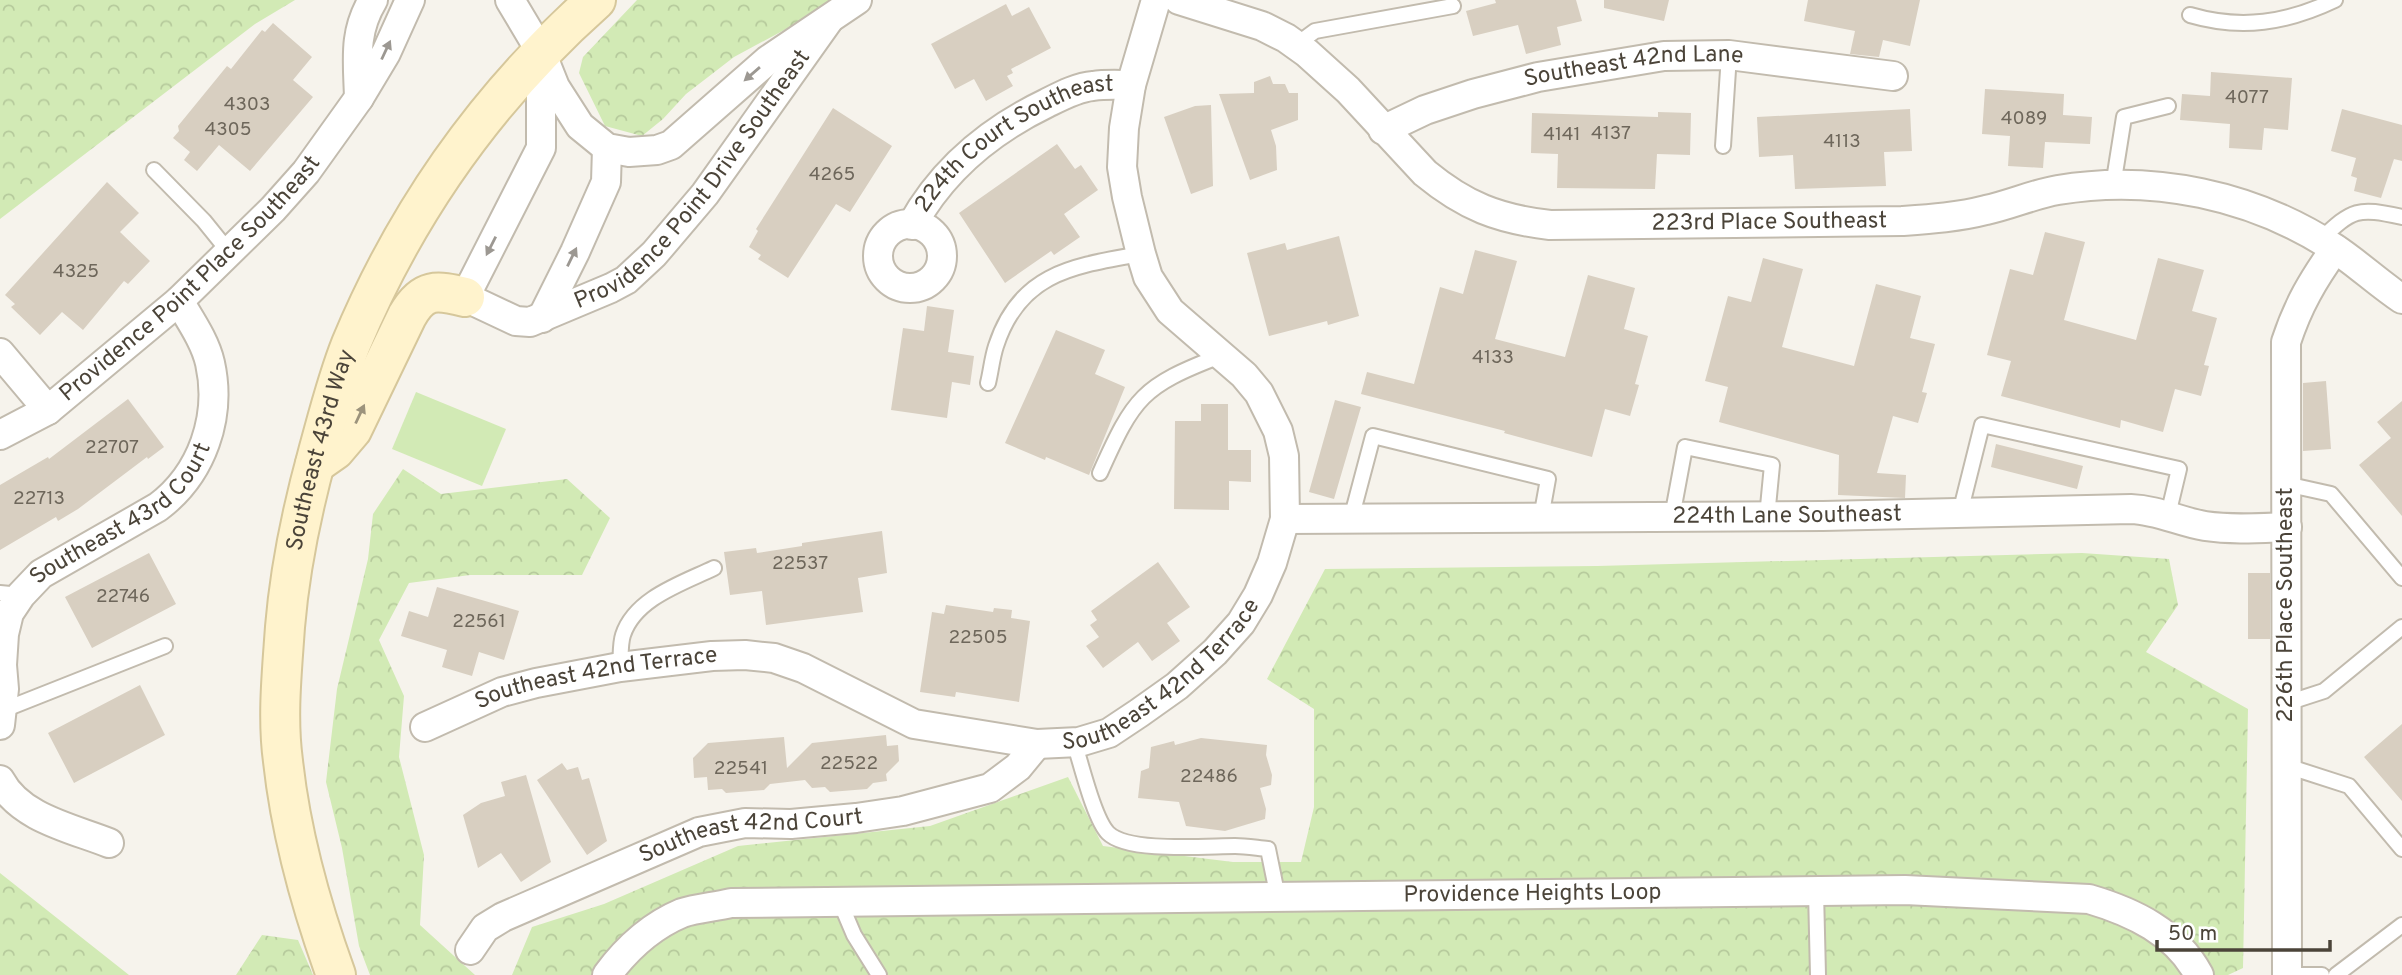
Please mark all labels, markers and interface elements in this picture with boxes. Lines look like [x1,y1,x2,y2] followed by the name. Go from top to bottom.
[381,40,392,60] one-way arrow
[1521,40,1745,94] street label: Southeast 42nd Lane
[570,44,817,316] street label: Providence Point Drive Southeast
[744,66,761,81] one-way arrow
[909,70,1114,218] street label: 224th Court Southeast
[2225,86,2269,110] house number: 4077
[224,93,270,117] house number: 4303
[2001,107,2047,131] house number: 4089
[204,118,252,142] house number: 4305
[1591,122,1631,146] house number: 4137
[1543,123,1581,147] house number: 4141
[1823,130,1861,154] house number: 4113
[54,150,327,409] street label: Providence Point Place Southeast
[809,163,855,187] house number: 4265
[1651,207,1887,238] street label: 223rd Place Southeast
[485,236,497,256] one-way arrow
[566,247,578,267] one-way arrow
[53,260,99,284] house number: 4325
[281,346,362,553] street label: Southeast 43rd Way
[1472,346,1514,370] house number: 4133
[354,404,365,424] one-way arrow
[85,436,139,460] house number: 22707
[24,439,218,591] street label: Southeast 43rd Court
[13,487,65,511] house number: 22713
[2272,487,2301,723] street label: 226th Place Southeast
[1672,500,1902,531] street label: 224th Lane Southeast
[772,552,828,576] house number: 22537
[96,585,150,609] house number: 22746
[1061,594,1267,757] street label: Southeast 42nd Terrace
[452,610,506,634] house number: 22561
[948,626,1008,650] house number: 22505
[471,641,719,717] street label: Southeast 42nd Terrace
[820,752,878,776] house number: 22522
[714,757,768,781] house number: 22541
[1180,765,1238,789] house number: 22486
[635,803,865,871] street label: Southeast 42nd Court
[1403,878,1662,910] street label: Providence Heights Loop
[2157,908,2330,952] scale bar
[2168,921,2217,948] text: 50 m

